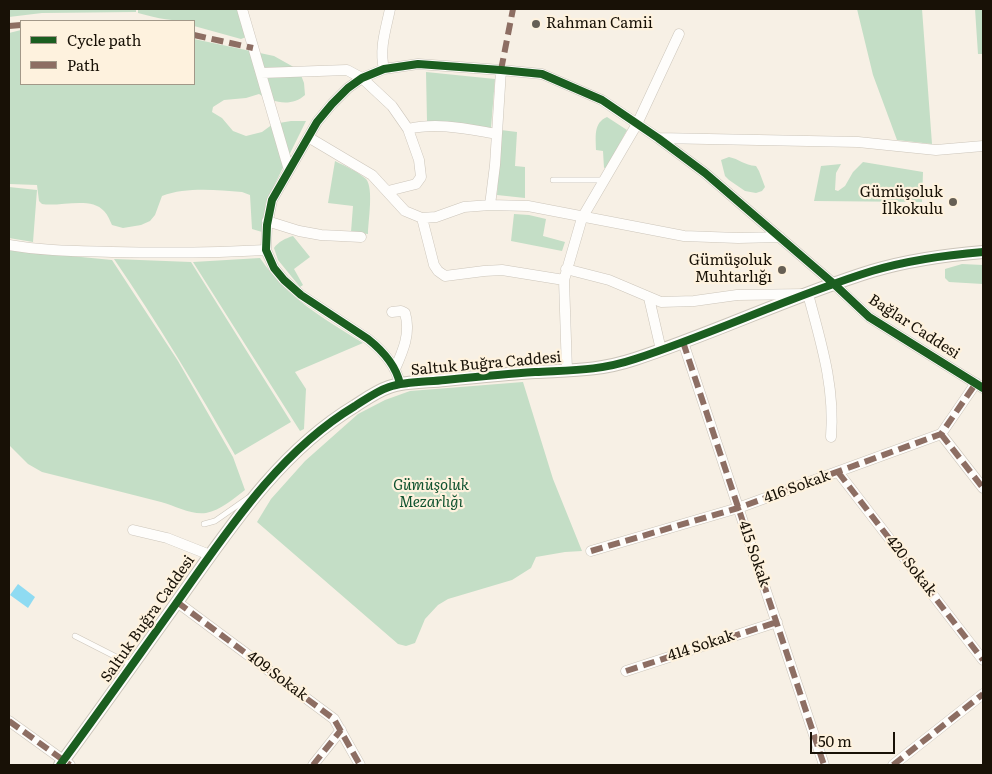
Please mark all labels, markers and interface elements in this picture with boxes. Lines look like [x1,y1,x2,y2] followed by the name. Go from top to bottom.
[546,15,653,33] place label: Rahman Camii
[530,18,542,30] marker: Rahman Camii
[20,20,195,85] legend
[67,28,141,51] text: Cycle path
[67,53,100,76] text: Path
[860,184,943,219] place label: Gümüşoluk İlkokulu
[947,196,959,208] marker: Gümüşoluk İlkokulu
[689,252,772,287] place label: Gümüşoluk Muhtarlığı
[776,264,788,276] marker: Gümüşoluk Muhtarlığı
[865,291,963,363] street label: Bağlar Caddesi
[410,348,562,380] street label: Saltuk Buğra Caddesi
[761,467,833,507] street label: 416 Sokak
[393,477,469,512] park label: Gümüşoluk Mezarlığı
[734,519,774,589] street label: 415 Sokak
[882,532,940,600] street label: 420 Sokak
[97,552,199,686] street label: Saltuk Buğra Caddesi
[665,627,737,665] street label: 414 Sokak
[243,647,311,705] street label: 409 Sokak
[812,722,897,754] scale bar
[818,729,852,752] text: 50 m

